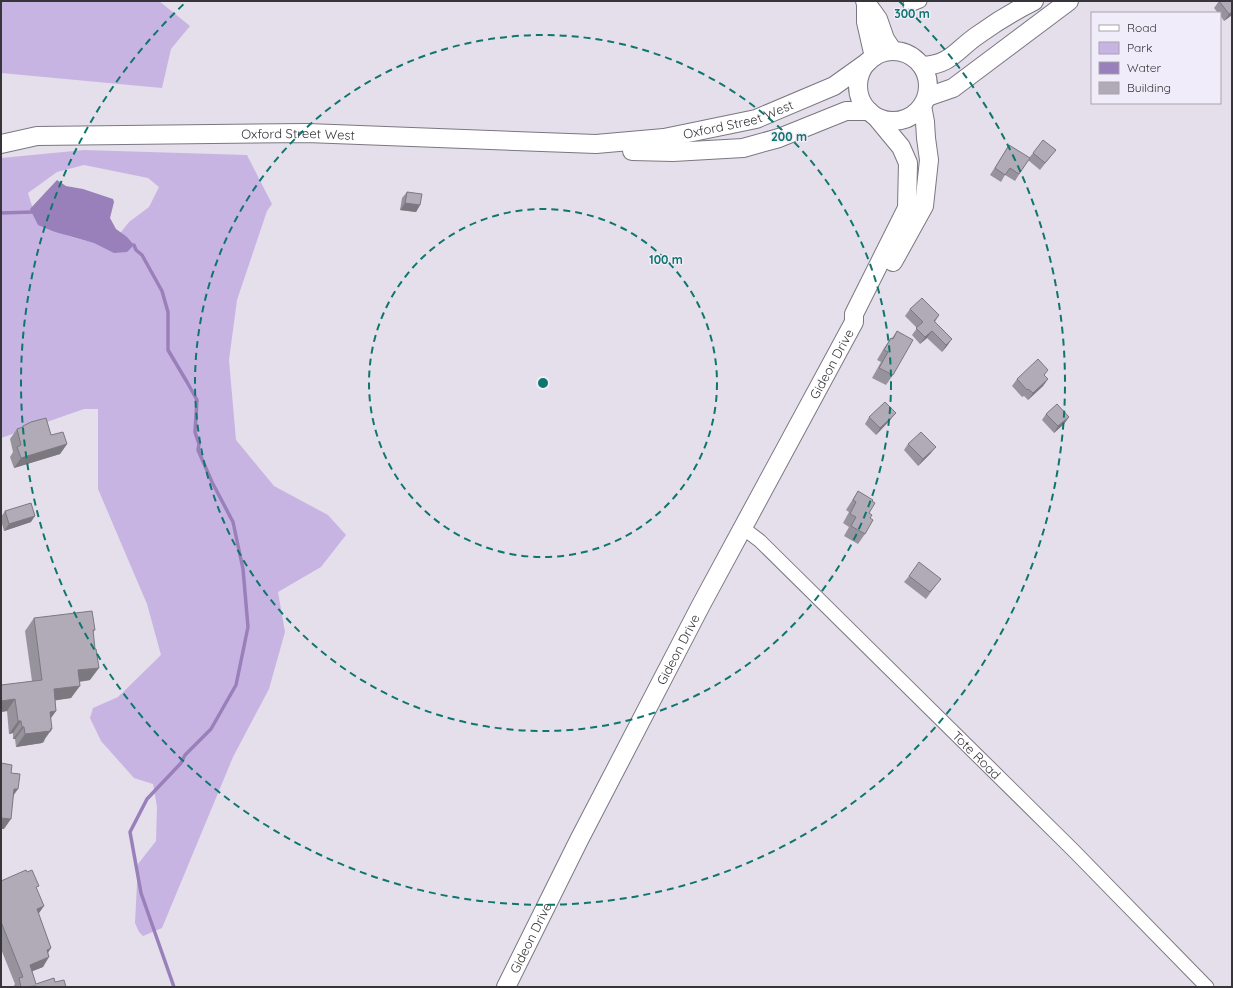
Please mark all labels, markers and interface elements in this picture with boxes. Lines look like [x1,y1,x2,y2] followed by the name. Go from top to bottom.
[894,6,930,21] text: 300 m
[1091,12,1221,104] legend
[1127,20,1157,35] text: Road
[1127,40,1152,55] text: Park
[1127,60,1162,75] text: Water
[1127,80,1171,95] text: Building
[682,96,796,142] street label: Oxford Street West
[241,125,355,143] street label: Oxford Street West
[771,129,807,144] text: 200 m
[649,252,683,267] text: 100 m
[806,326,857,402] street label: Gideon Drive
[536,376,550,390] centre of rings
[653,611,703,687] street label: Gideon Drive
[949,728,1004,782] street label: Tote Road
[506,900,555,976] street label: Gideon Drive

